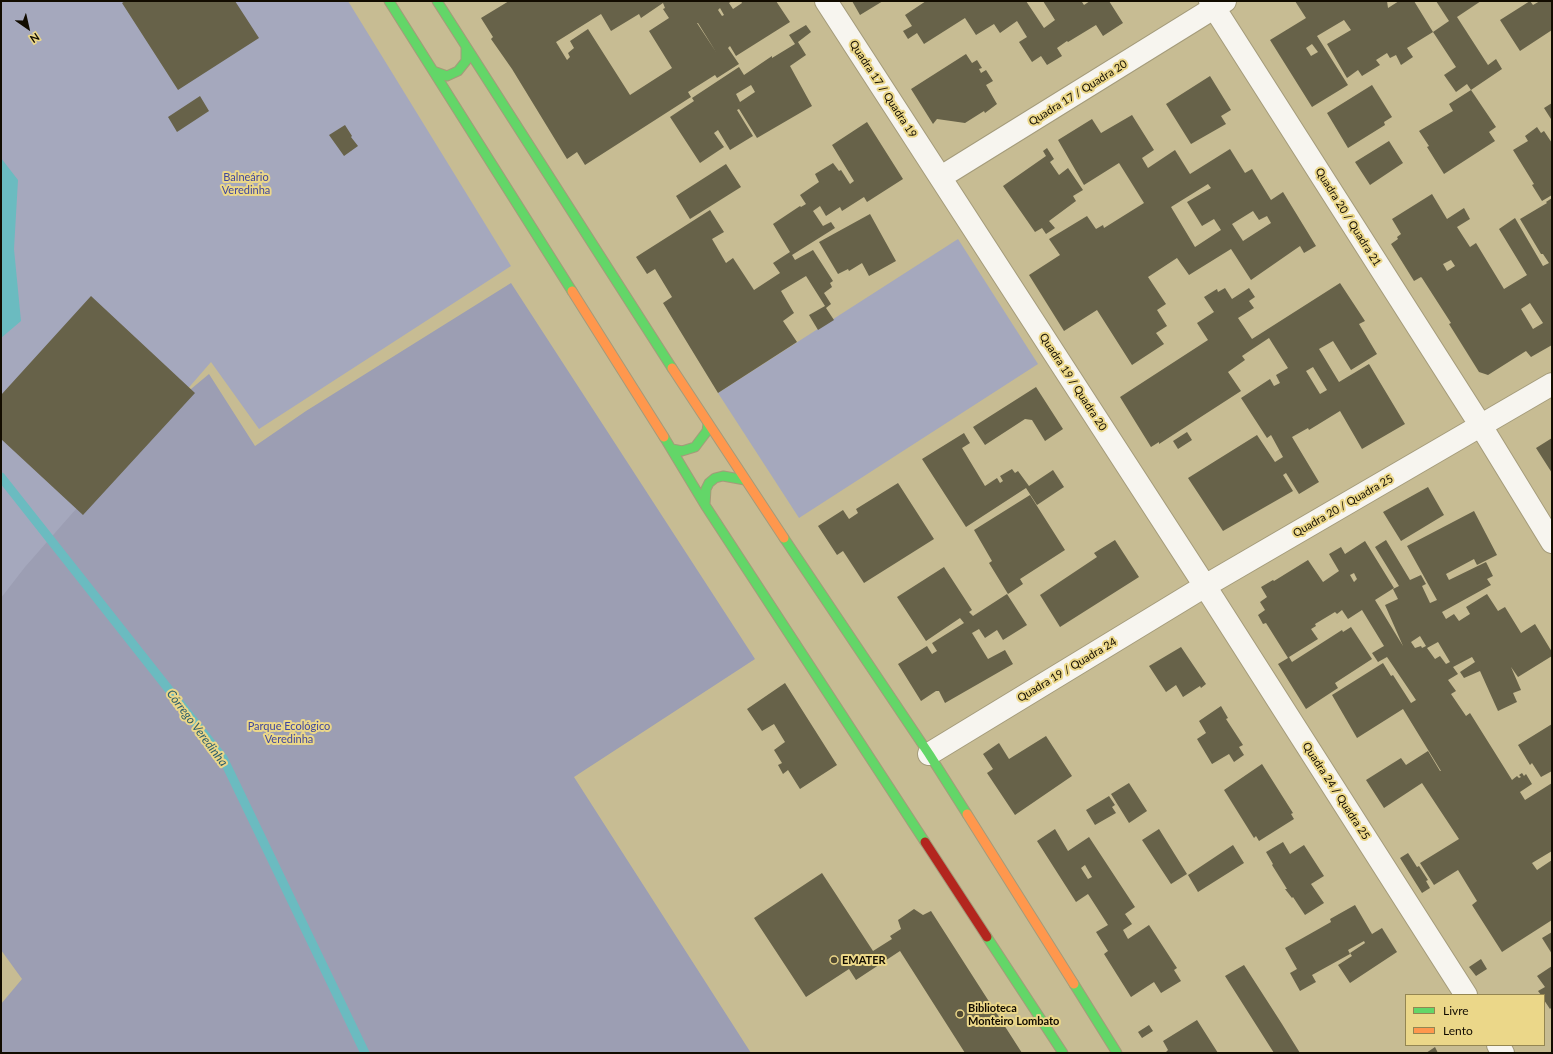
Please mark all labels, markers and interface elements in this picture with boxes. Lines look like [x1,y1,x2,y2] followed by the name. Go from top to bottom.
[8,8,48,48] north arrow
[28,31,42,46] text: N
[847,38,919,140] street label: Quadra 17 / Quadra 19
[1026,57,1130,129] street label: Quadra 17 / Quadra 20
[1312,165,1384,269] street label: Quadra 20 / Quadra 21
[222,170,270,196] park label: Balneário Veredinha
[1037,331,1109,433] street label: Quadra 19 / Quadra 20
[1291,472,1395,540] street label: Quadra 20 / Quadra 25
[1015,635,1119,705] street label: Quadra 19 / Quadra 24
[164,687,230,769] water label: Córrego Veredinha
[248,719,330,745] park label: Parque Ecológico Veredinha
[1300,740,1372,842] street label: Quadra 24 / Quadra 25
[842,953,886,967] place label: EMATER
[829,955,839,965] marker: EMATER
[1405,994,1545,1046] legend
[968,1001,1059,1027] place label: Biblioteca Monteiro Lombato
[1443,1003,1469,1018] text: Livre
[955,1009,965,1019] marker: Biblioteca Monteiro Lombato
[1443,1023,1473,1038] text: Lento

